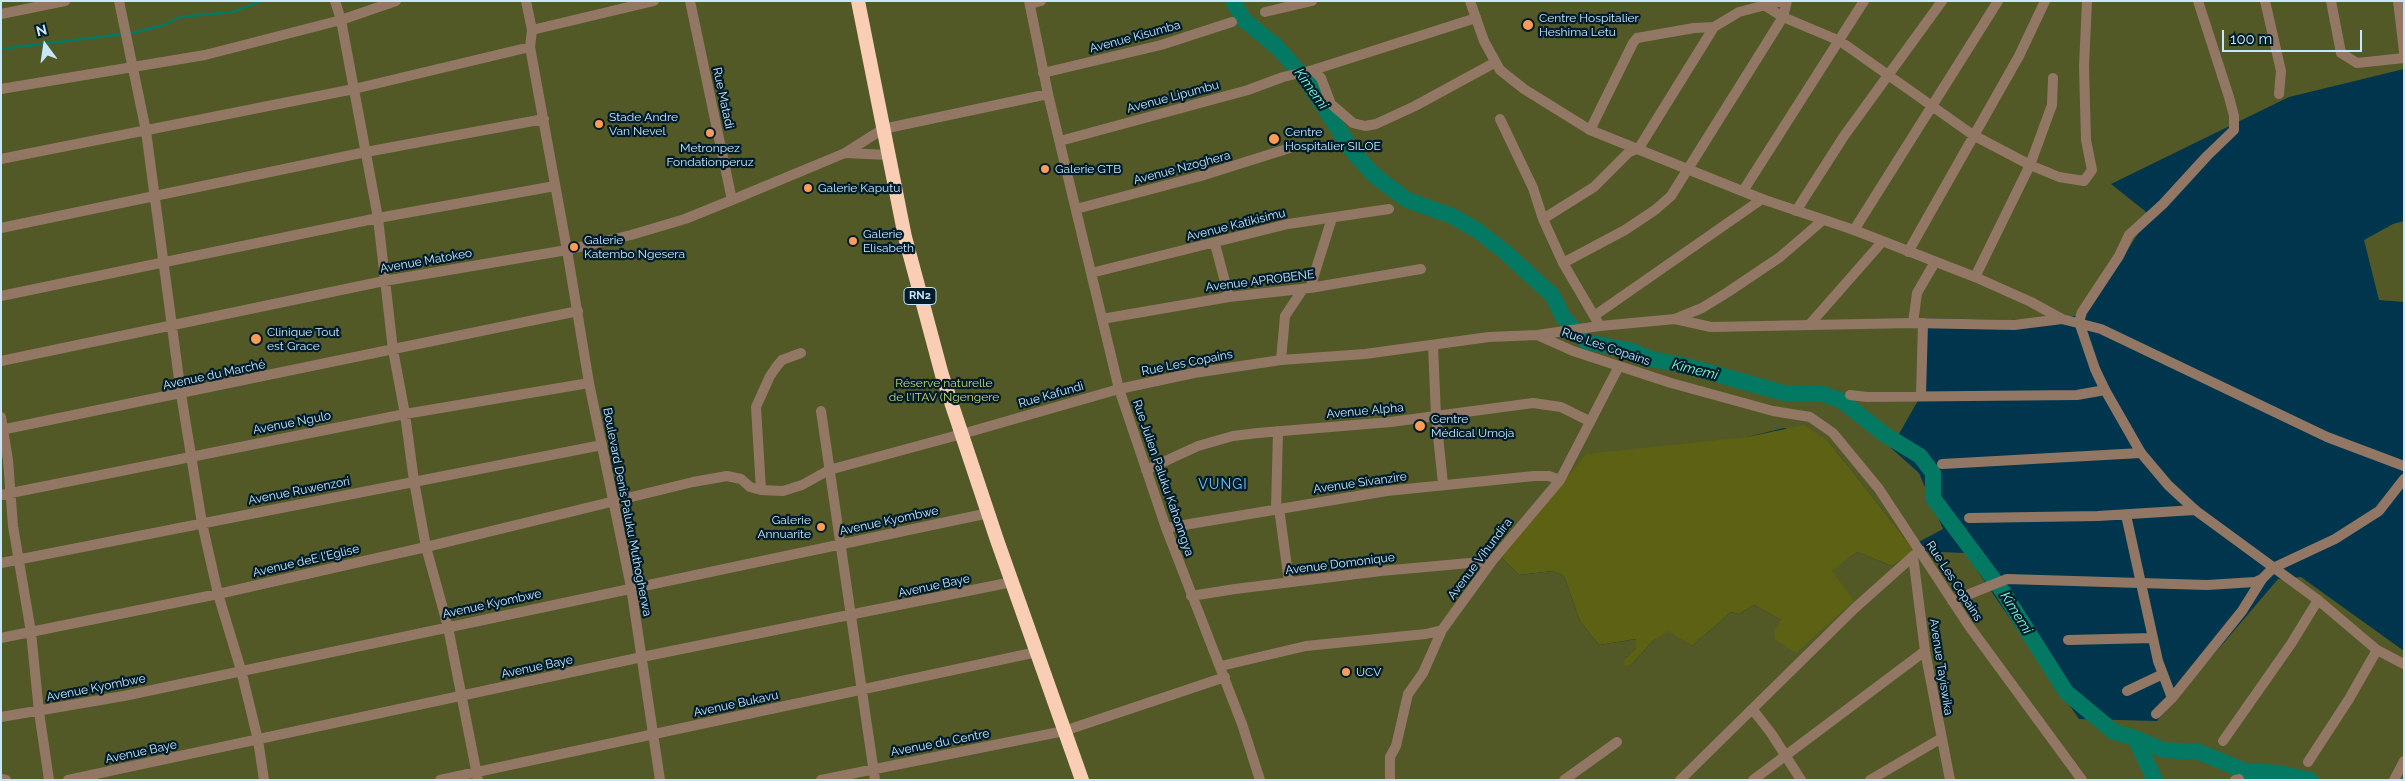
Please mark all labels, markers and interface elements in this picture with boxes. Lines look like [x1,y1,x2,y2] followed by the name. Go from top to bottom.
[1539,11,1639,39] place label: Centre Hospitalier Heshima Letu
[1088,18,1182,56] street label: Avenue Kisumba
[1521,18,1535,32] marker: Centre Hospitalier Heshima Letu
[20,20,70,70] north arrow
[2225,20,2365,52] scale bar
[34,21,48,40] text: N
[2230,30,2272,48] text: 100 m
[1290,65,1332,113] water label: Kimemi
[709,66,737,130] street label: Rue Matadi
[1125,78,1221,116] street label: Avenue Lipumbu
[609,110,678,138] place label: Stade Andre Van Nevel
[593,118,605,130] marker: Stade Andre Van Nevel
[1285,125,1381,153] place label: Centre Hospitalier SILOE
[704,127,716,139] marker: Metronpez Fondationperuz
[1267,132,1281,146] marker: Centre Hospitalier SILOE
[666,141,754,169] place label: Metronpez Fondationperuz
[1132,148,1232,188] street label: Avenue Nzoghera
[1055,162,1121,176] place label: Galerie GTB
[1039,163,1051,175] marker: Galerie GTB
[818,181,900,195] place label: Galerie Kaputu
[802,182,814,194] marker: Galerie Kaputu
[1185,206,1287,244] street label: Avenue Katikisimu
[863,227,914,255] place label: Galerie Elisabeth
[584,233,685,261] place label: Galerie Katembo Ngesera
[847,235,859,247] marker: Galerie Elisabeth
[568,241,580,253] marker: Galerie Katembo Ngesera
[379,246,473,276] street label: Avenue Matokeo
[1205,267,1315,295] street label: Avenue APROBENE
[904,288,936,304] road number: RN2
[267,325,340,353] place label: Clinique Tout est Grace
[1560,325,1652,369] street label: Rue Les Copains
[249,332,263,346] marker: Clinique Tout est Grace
[1140,347,1234,379] street label: Rue Les Copains
[1670,356,1720,384] water label: Kimemi
[161,357,267,393] street label: Avenue du Marché
[889,376,999,404] park label: Réserve naturelle de l'ITAV (Ngengere
[1017,379,1085,411] street label: Rue Kafundi
[1129,398,1197,558] street label: Rue Julien Paluku Kahonngya
[1326,400,1404,422] street label: Avenue Alpha
[600,406,654,618] street label: Boulevard Denis Paluku Muthogherwa
[252,408,332,438] street label: Avenue Ngulo
[1431,412,1514,440] place label: Centre Médical Umoja
[1413,419,1427,433] marker: Centre Médical Umoja
[1312,469,1408,497] street label: Avenue Sivanzire
[247,474,351,508] street label: Avenue Ruwenzori
[1198,477,1248,493] district label: VUNGI
[838,503,940,539] street label: Avenue Kyombwe
[757,513,811,541] place label: Galerie Annuarite
[1445,516,1515,602] street label: Avenue Vihundira
[815,521,827,533] marker: Galerie Annuarite
[1923,538,1985,624] street label: Rue Les Copains
[251,542,361,580] street label: Avenue deE l'Eglise
[1284,550,1396,578] street label: Avenue Domonique
[897,571,971,601] street label: Avenue Baye
[441,586,543,622] street label: Avenue Kyombwe
[1997,589,2035,637] water label: Kimemi
[1926,618,1956,716] street label: Avenue Tayiswika
[500,652,574,682] street label: Avenue Baye
[1356,665,1381,679] place label: UCV
[1340,666,1352,678] marker: UCV
[45,671,147,705] street label: Avenue Kyombwe
[692,688,780,720] street label: Avenue Bukavu
[889,726,991,760] street label: Avenue du Centre
[104,737,178,767] street label: Avenue Baye

